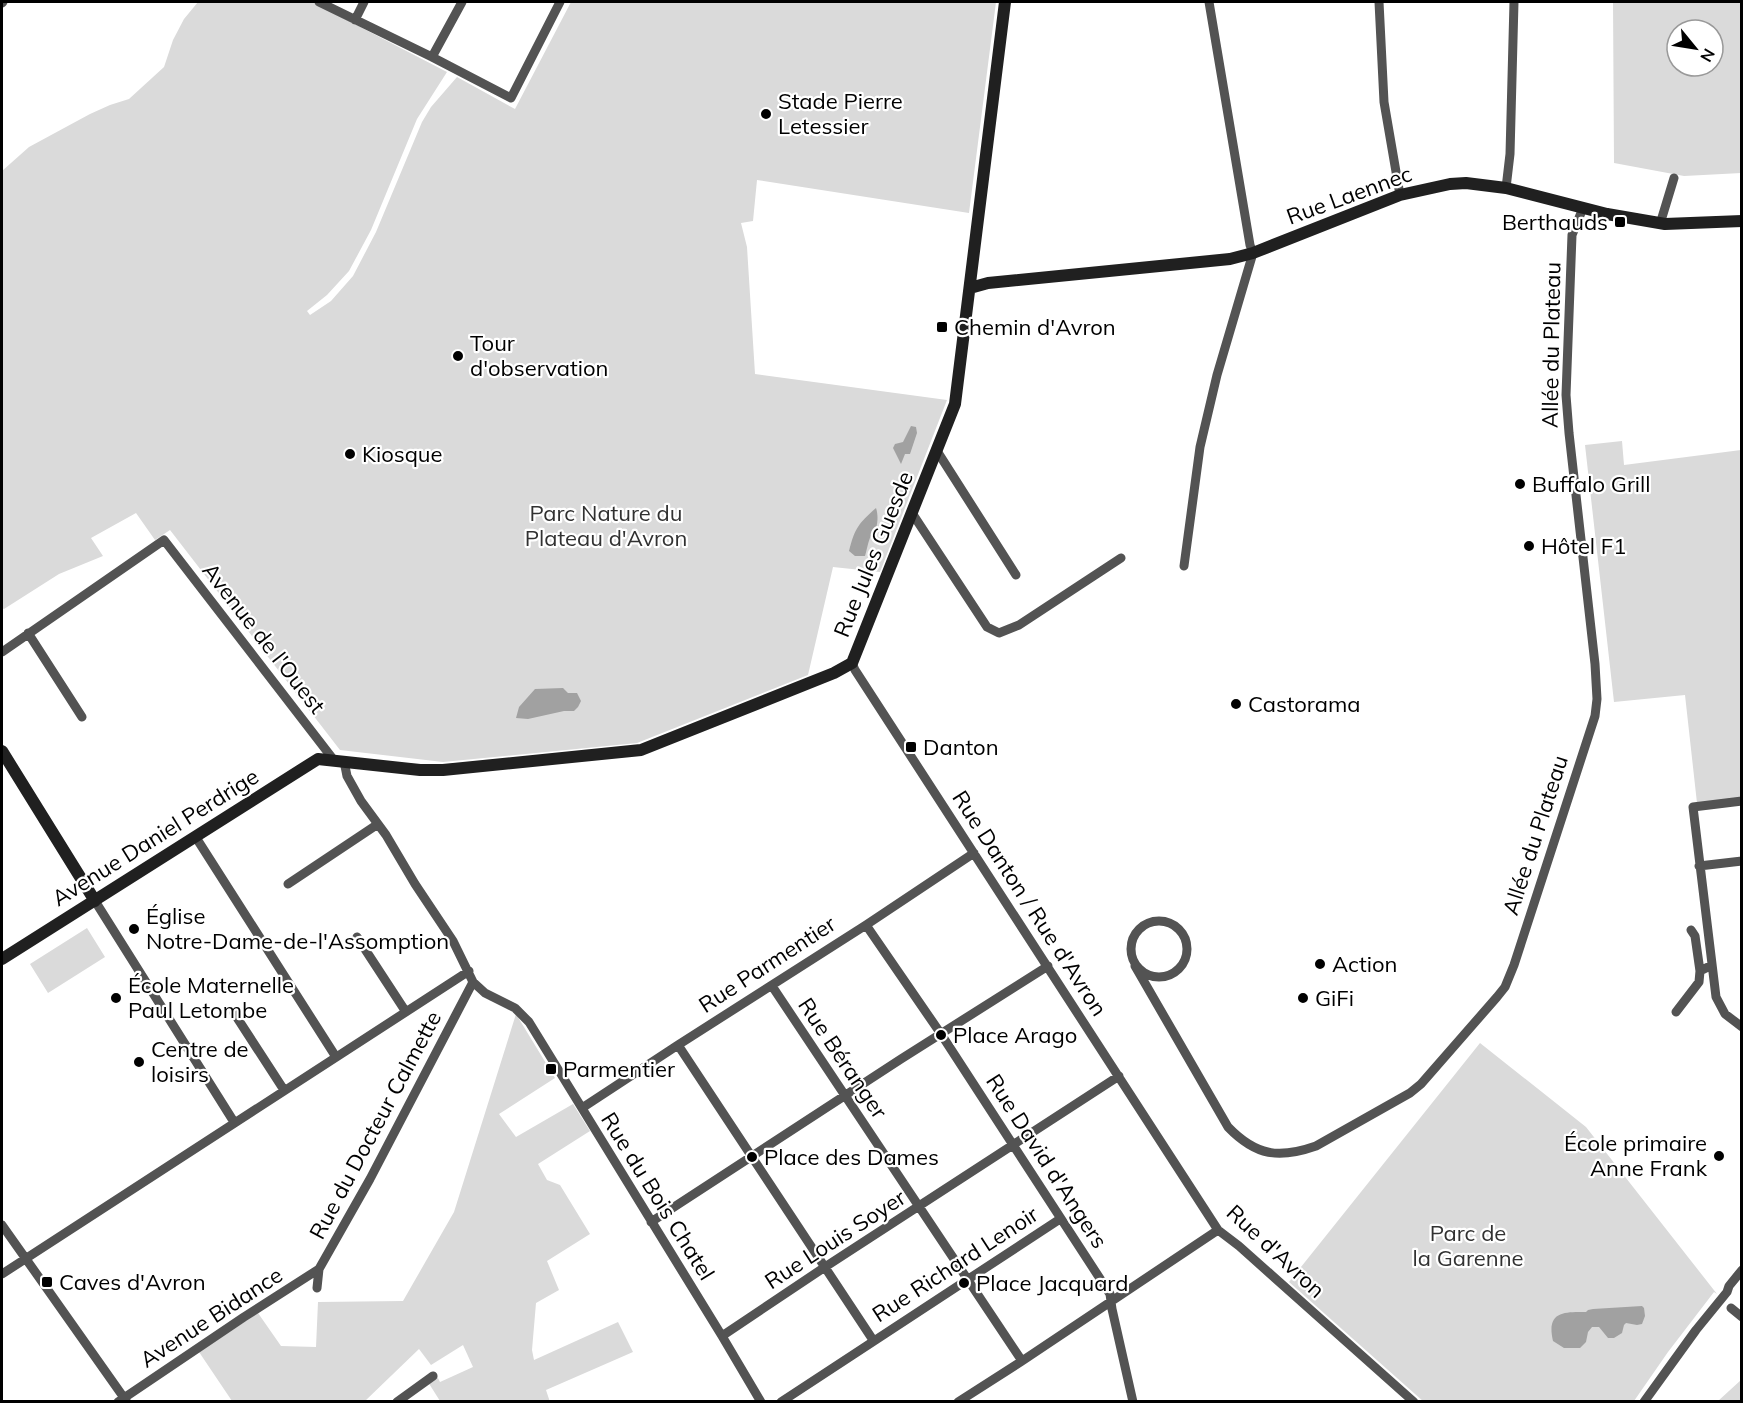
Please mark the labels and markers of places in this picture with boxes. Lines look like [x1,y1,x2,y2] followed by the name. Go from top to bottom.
[778,87,903,140] place label: Stade Pierre Letessier
[759,107,773,121] marker: Stade Pierre Letessier
[1502,208,1608,236] place label: Berthauds
[1613,215,1627,229] marker: Berthauds
[954,313,1116,341] place label: Chemin d'Avron
[935,320,949,334] marker: Chemin d'Avron
[470,329,608,382] place label: Tour d'observation
[451,349,465,363] marker: Tour d'observation
[362,440,443,468] place label: Kiosque
[343,447,357,461] marker: Kiosque
[1532,470,1651,498] place label: Buffalo Grill
[1513,477,1527,491] marker: Buffalo Grill
[1541,532,1626,560] place label: Hôtel F1
[1522,539,1536,553] marker: Hôtel F1
[1248,690,1360,718] place label: Castorama
[1229,697,1243,711] marker: Castorama
[923,733,999,761] place label: Danton
[904,740,918,754] marker: Danton
[146,902,449,955] place label: Église Notre-Dame-de-l'Assomption
[127,922,141,936] marker: Église Notre-Dame-de-l'Assomption
[1332,950,1397,978] place label: Action
[1313,957,1327,971] marker: Action
[128,971,294,1024] place label: École Maternelle Paul Letombe
[1315,984,1354,1012] place label: GiFi
[109,991,123,1005] marker: École Maternelle Paul Letombe
[1296,991,1310,1005] marker: GiFi
[953,1021,1077,1049] place label: Place Arago
[934,1028,948,1042] marker: Place Arago
[151,1035,249,1088] place label: Centre de loisirs
[132,1055,146,1069] marker: Centre de loisirs
[563,1055,675,1083] place label: Parmentier
[544,1062,558,1076] marker: Parmentier
[1564,1129,1708,1182] place label: École primaire Anne Frank
[764,1143,939,1171] place label: Place des Dames
[1712,1149,1726,1163] marker: École primaire Anne Frank
[745,1150,759,1164] marker: Place des Dames
[59,1268,206,1296] place label: Caves d'Avron
[976,1269,1128,1297] place label: Place Jacquard
[40,1275,54,1289] marker: Caves d'Avron
[957,1276,971,1290] marker: Place Jacquard

